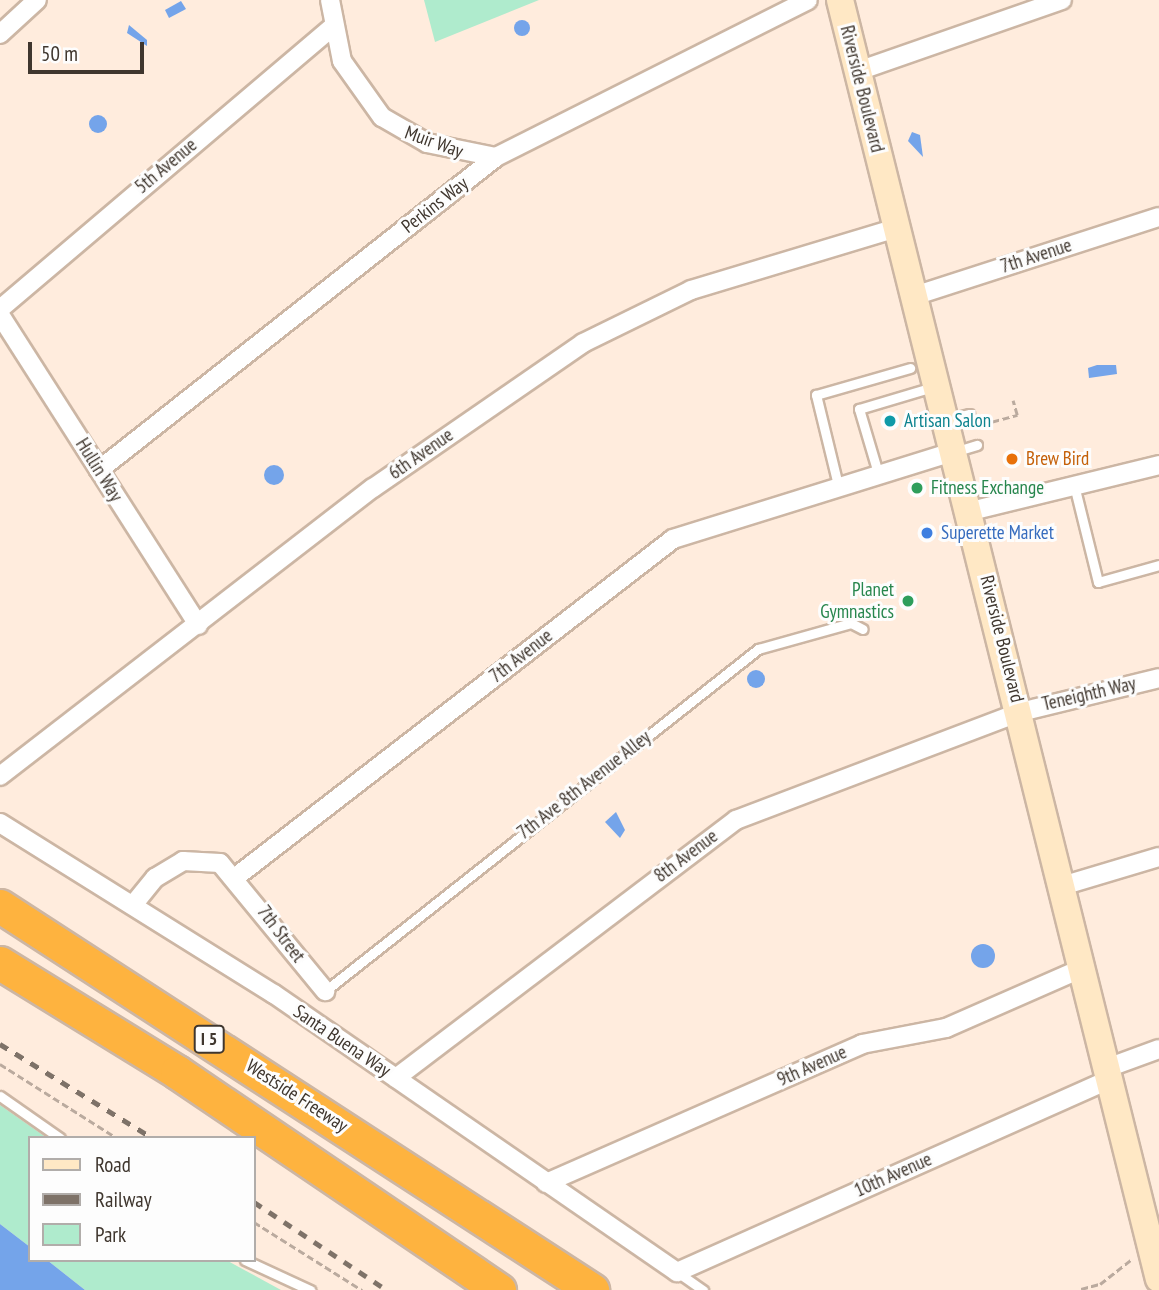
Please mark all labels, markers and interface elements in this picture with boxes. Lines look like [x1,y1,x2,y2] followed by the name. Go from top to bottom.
[835,23,889,155] street label: Riverside Boulevard
[32,28,147,72] scale bar
[41,40,78,67] text: 50 m
[402,121,466,163] street label: Muir Way
[130,133,202,199] street label: 5th Avenue
[397,172,473,238] street label: Perkins Way
[997,234,1075,278] street label: 7th Avenue
[904,410,991,432] place label: Artisan Salon
[882,413,898,429] marker: Artisan Salon
[384,423,458,485] street label: 6th Avenue
[71,434,127,506] street label: Hullin Way
[1026,448,1090,470] place label: Brew Bird
[1004,451,1020,467] marker: Brew Bird
[931,477,1044,499] place label: Fitness Exchange
[909,480,925,496] marker: Fitness Exchange
[941,522,1054,544] place label: Superette Market
[919,525,935,541] marker: Superette Market
[975,573,1029,705] street label: Riverside Boulevard
[820,579,894,623] place label: Planet Gymnastics
[900,593,916,609] marker: Planet Gymnastics
[485,624,557,688] street label: 7th Avenue
[1040,672,1138,716] street label: Teneighth Way
[512,725,656,845] street label: 7th Ave 8th Avenue Alley
[650,825,722,887] street label: 8th Avenue
[252,901,310,967] street label: 7th Street
[289,1000,395,1082] street label: Santa Buena Way
[193,1024,225,1054] road number: I 5
[773,1040,851,1092] street label: 9th Avenue
[242,1055,352,1137] street label: Westside Freeway
[28,1136,256,1262] legend
[851,1148,935,1202] street label: 10th Avenue
[95,1151,131,1178] text: Road
[95,1186,152,1213] text: Railway
[95,1221,126,1248] text: Park

